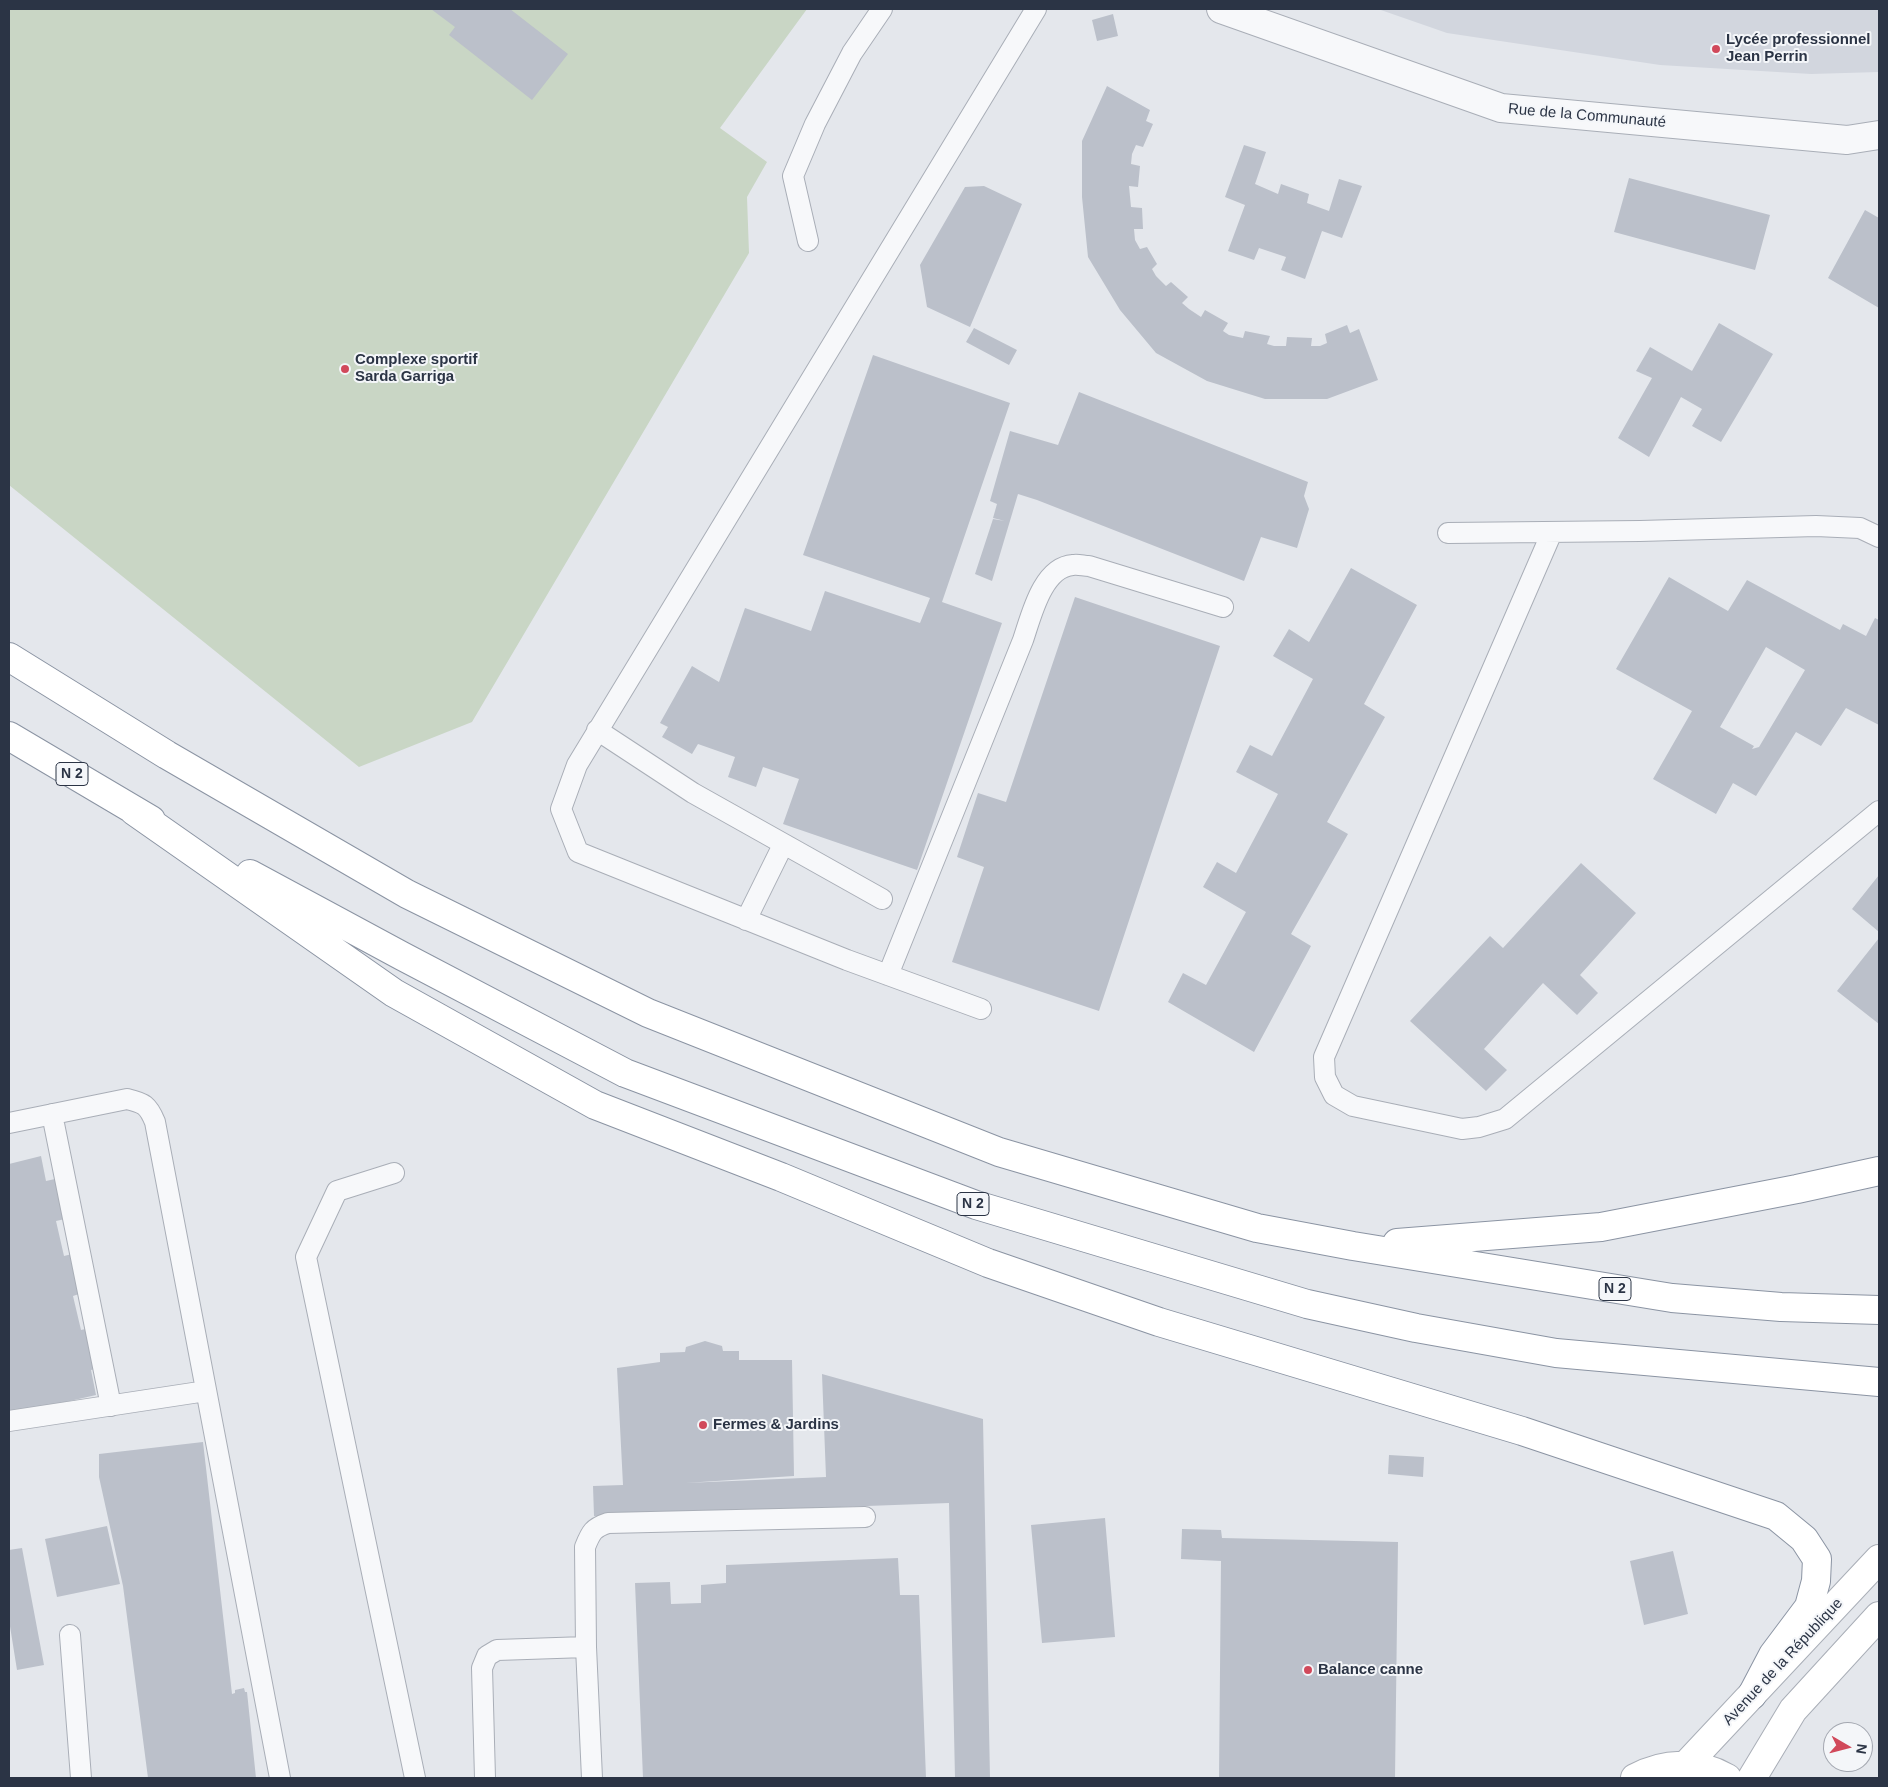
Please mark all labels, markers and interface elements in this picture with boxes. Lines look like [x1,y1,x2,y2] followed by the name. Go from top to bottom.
[1726,31,1870,66] place label: Lycée professionnel Jean Perrin
[1710,43,1722,55] marker: Lycée professionnel Jean Perrin
[1507,100,1667,132] street label: Rue de la Communauté
[355,351,478,386] place label: Complexe sportif Sarda Garriga
[339,363,351,375] marker: Complexe sportif Sarda Garriga
[56,762,88,786] road number: N 2
[957,1192,989,1216] road number: N 2
[1599,1278,1631,1300] road number: N 2
[713,1416,839,1434] place label: Fermes & Jardins
[697,1419,709,1431] marker: Fermes & Jardins
[1719,1595,1847,1729] street label: Avenue de la République
[1318,1661,1423,1679] place label: Balance canne
[1302,1664,1314,1676] marker: Balance canne
[1823,1722,1873,1772] north arrow
[1853,1743,1870,1755] text: N

